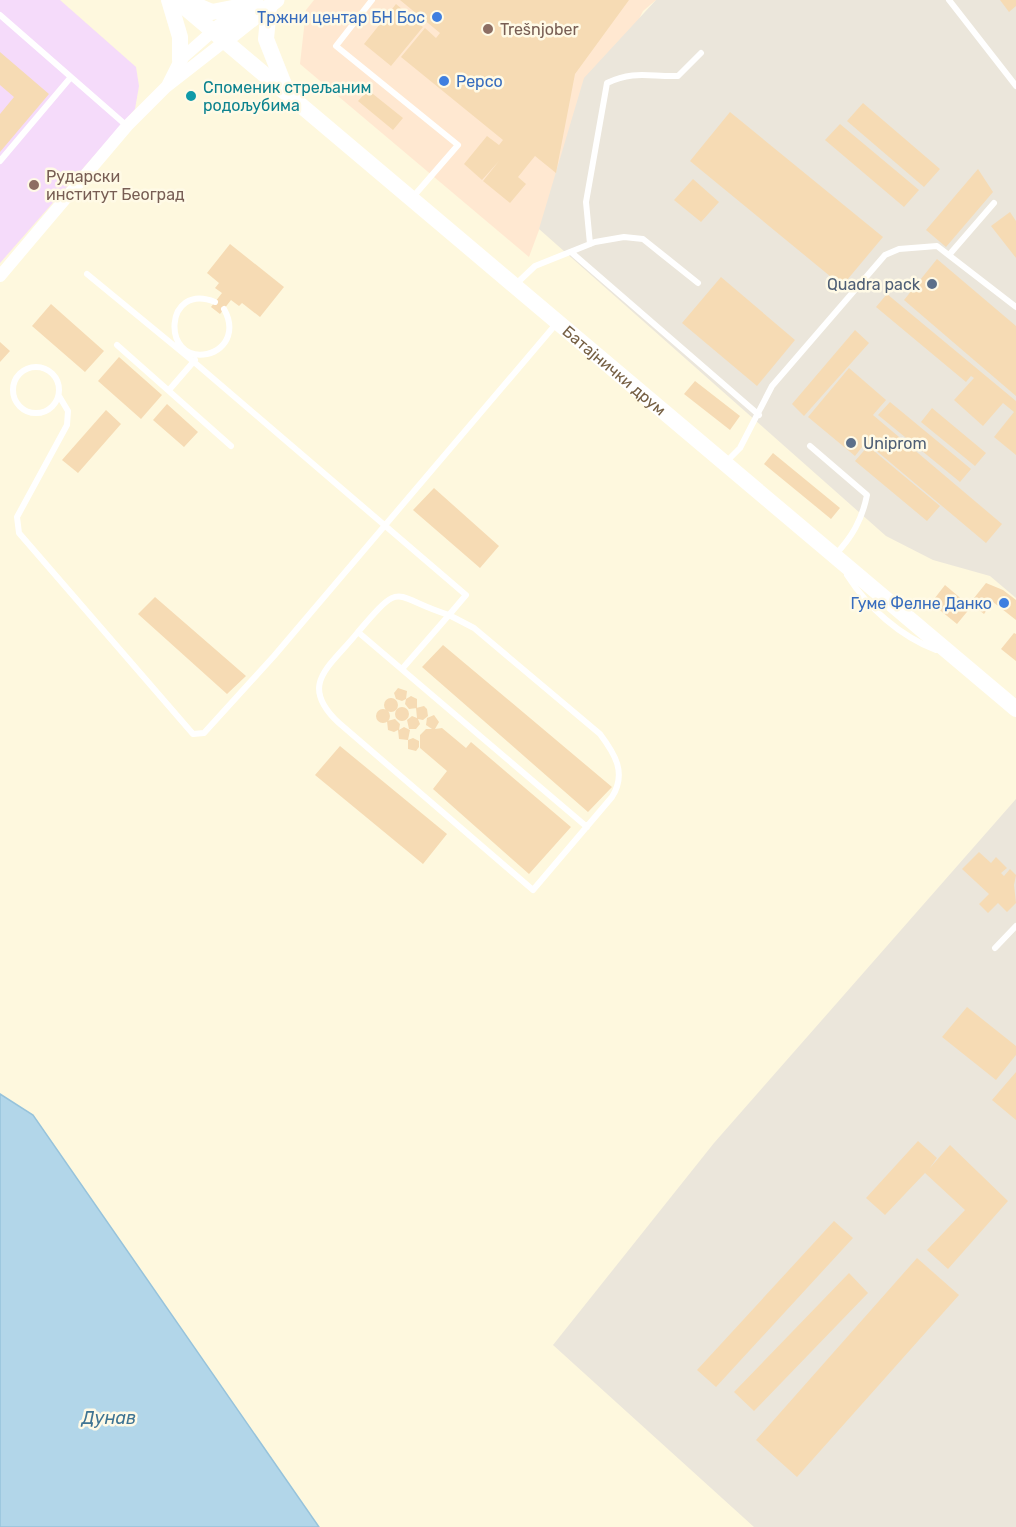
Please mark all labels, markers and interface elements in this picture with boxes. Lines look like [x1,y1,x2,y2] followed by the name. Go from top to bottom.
[257,8,425,27] place label: Тржни центар БН Бос
[430,10,444,24] marker: Тржни центар БН Бос
[500,20,579,39] place label: Trešnjober
[481,22,495,36] marker: Trešnjober
[456,72,503,91] place label: Pepco
[437,74,451,88] marker: Pepco
[203,78,371,115] place label: Споменик стрељаним родољубима
[184,89,198,103] marker: Споменик стрељаним родољубима
[46,167,185,204] place label: Рударски институт Београд
[27,178,41,192] marker: Рударски институт Београд
[827,275,921,294] place label: Quadra pack
[925,277,939,291] marker: Quadra pack
[559,321,670,419] street label: Батајнички друм
[863,434,927,453] place label: Uniprom
[844,436,858,450] marker: Uniprom
[851,594,992,613] place label: Гуме Фелне Данко
[997,596,1011,610] marker: Гуме Фелне Данко
[80,1407,136,1429] water label: Дунав

